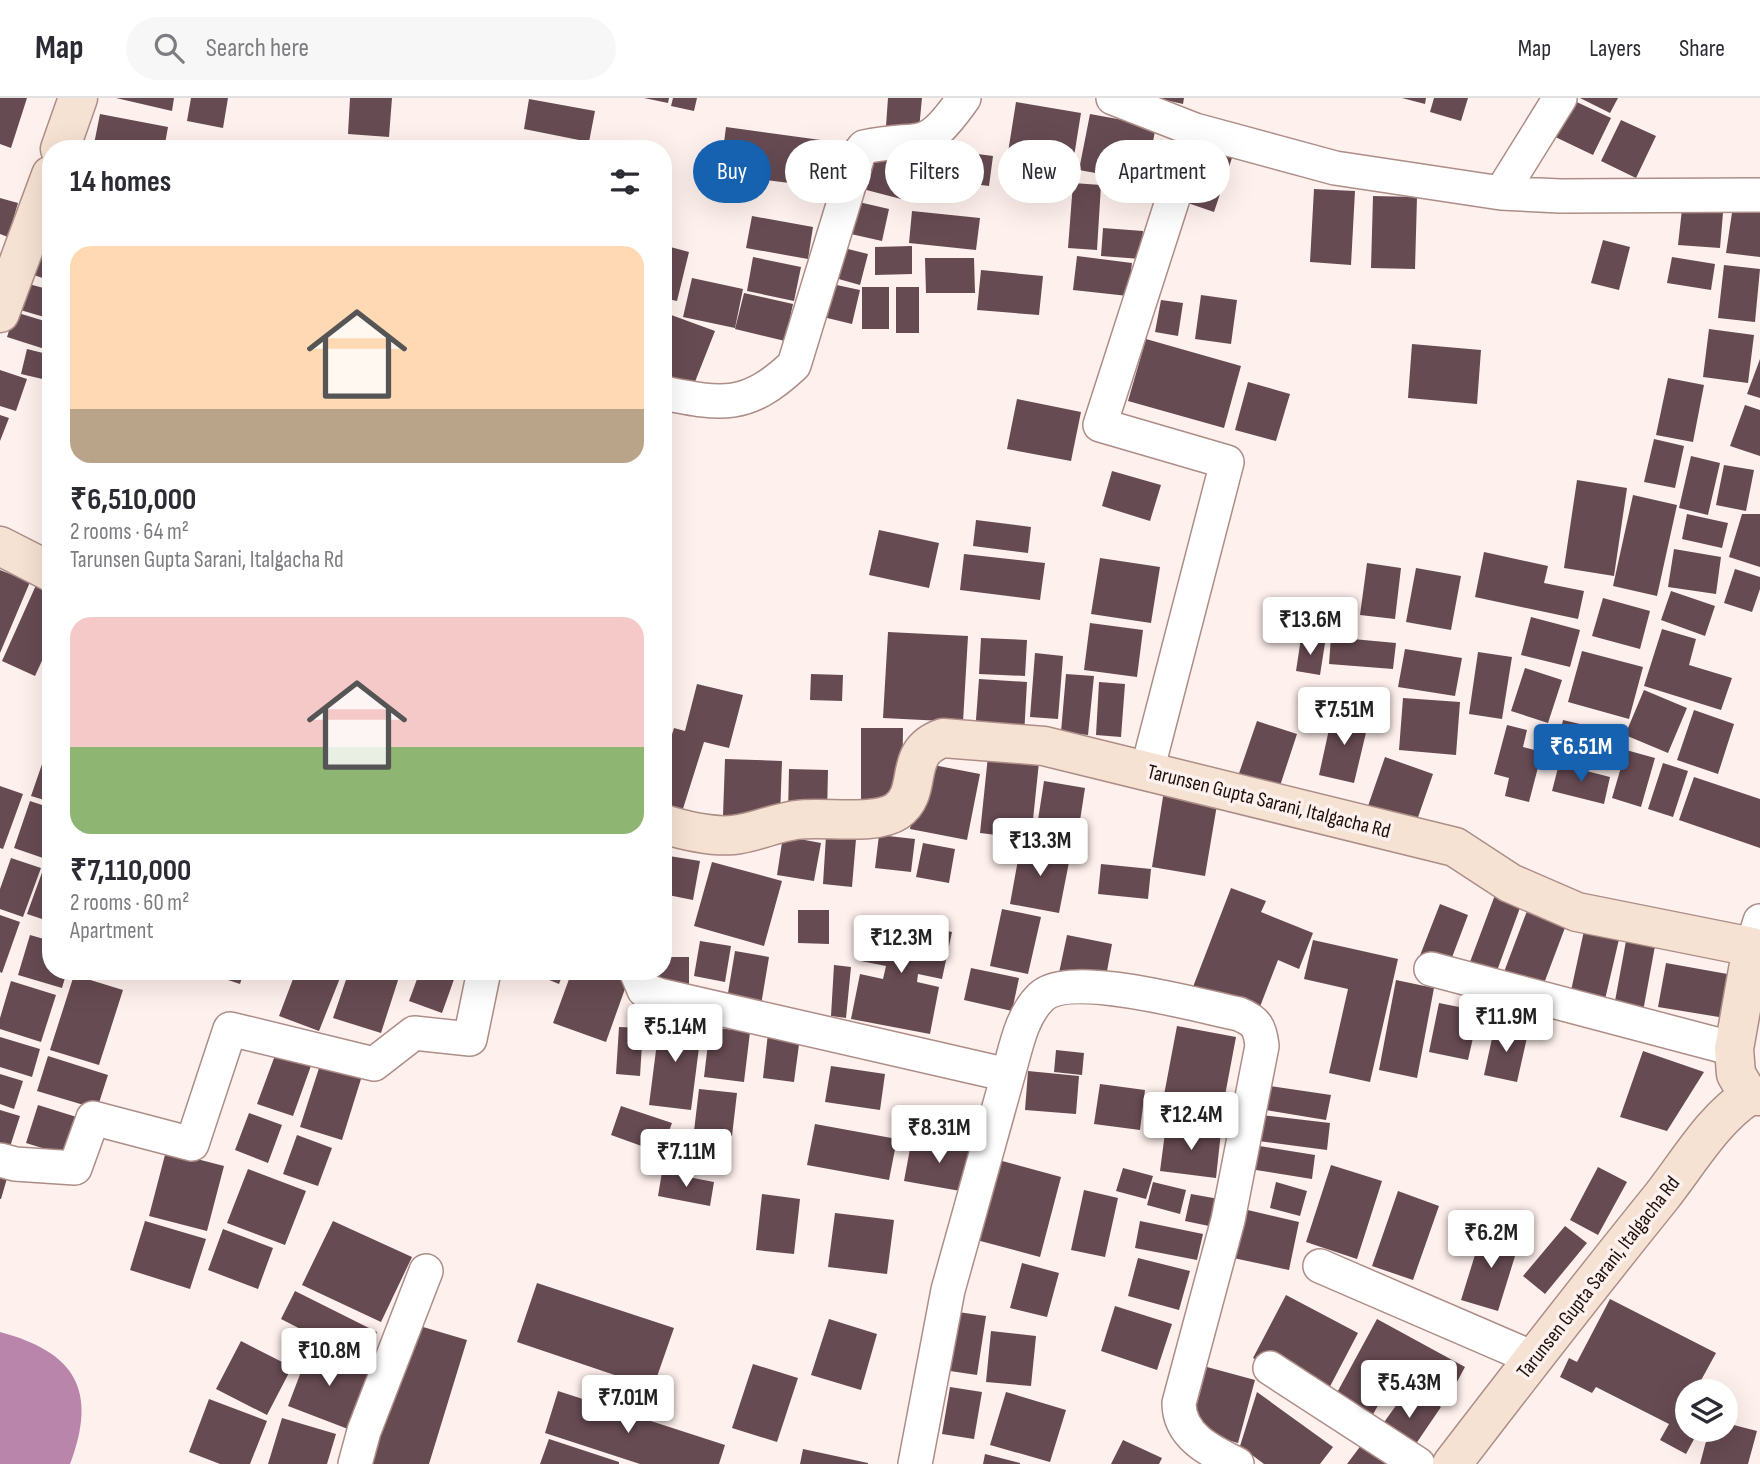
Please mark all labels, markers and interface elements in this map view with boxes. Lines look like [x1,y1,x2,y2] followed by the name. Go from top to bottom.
[126,17,616,80] search box
[35,28,84,68] text: Map
[150,29,188,67] icon: search
[206,33,309,64] text: Search here
[1518,34,1551,63] text: Map
[1589,34,1641,63] text: Layers
[1679,34,1725,63] text: Share
[693,140,771,203] chip: Buy
[785,140,871,203] chip: Rent
[885,140,984,203] chip: Filters
[998,140,1081,203] chip: New
[1095,140,1230,203] chip: Apartment
[606,163,644,201] icon: filters
[70,164,171,200] text: 14 homes
[294,291,420,417] icon: home
[70,482,196,518] text: ₹6,510,000
[70,518,189,546] text: 2 rooms · 64 m²
[70,546,344,574] text: Tarunsen Gupta Sarani, Italgacha Rd
[1253,598,1367,657] pin: ₹13.6M
[1279,606,1341,634] text: ₹13.6M
[294,662,420,788] icon: home
[1287,688,1401,747] pin: ₹7.51M
[1314,696,1374,724] text: ₹7.51M
[1524,724,1638,784] pin: ₹6.51M
[1550,733,1612,761] text: ₹6.51M
[1145,759,1393,844] street label: Tarunsen Gupta Sarani, Italgacha Rd
[983,818,1097,878] pin: ₹13.3M
[1009,827,1071,855] text: ₹13.3M
[70,853,191,889] text: ₹7,110,000
[70,889,189,917] text: 2 rooms · 60 m²
[844,916,958,975] pin: ₹12.3M
[70,917,154,945] text: Apartment
[870,924,932,952] text: ₹12.3M
[1449,995,1563,1054] pin: ₹11.9M
[1475,1003,1537,1031] text: ₹11.9M
[618,1004,732,1064] pin: ₹5.14M
[643,1013,707,1041] text: ₹5.14M
[1134,1093,1248,1152] pin: ₹12.4M
[1159,1101,1223,1129] text: ₹12.4M
[882,1105,996,1165] pin: ₹8.31M
[907,1114,971,1142] text: ₹8.31M
[629,1130,743,1189] pin: ₹7.11M
[656,1138,716,1166] text: ₹7.11M
[1512,1171,1685,1383] street label: Tarunsen Gupta Sarani, Italgacha Rd
[1442,1210,1540,1270] pin: ₹6.2M
[1464,1219,1518,1247] text: ₹6.2M
[272,1328,386,1388] pin: ₹10.8M
[297,1337,361,1365] text: ₹10.8M
[1352,1360,1466,1420] pin: ₹5.43M
[1377,1369,1441,1397] text: ₹5.43M
[571,1376,685,1435] pin: ₹7.01M
[1675,1379,1738,1442] map controls
[1675,1379,1738,1442] button: layers
[598,1384,658,1412] text: ₹7.01M

